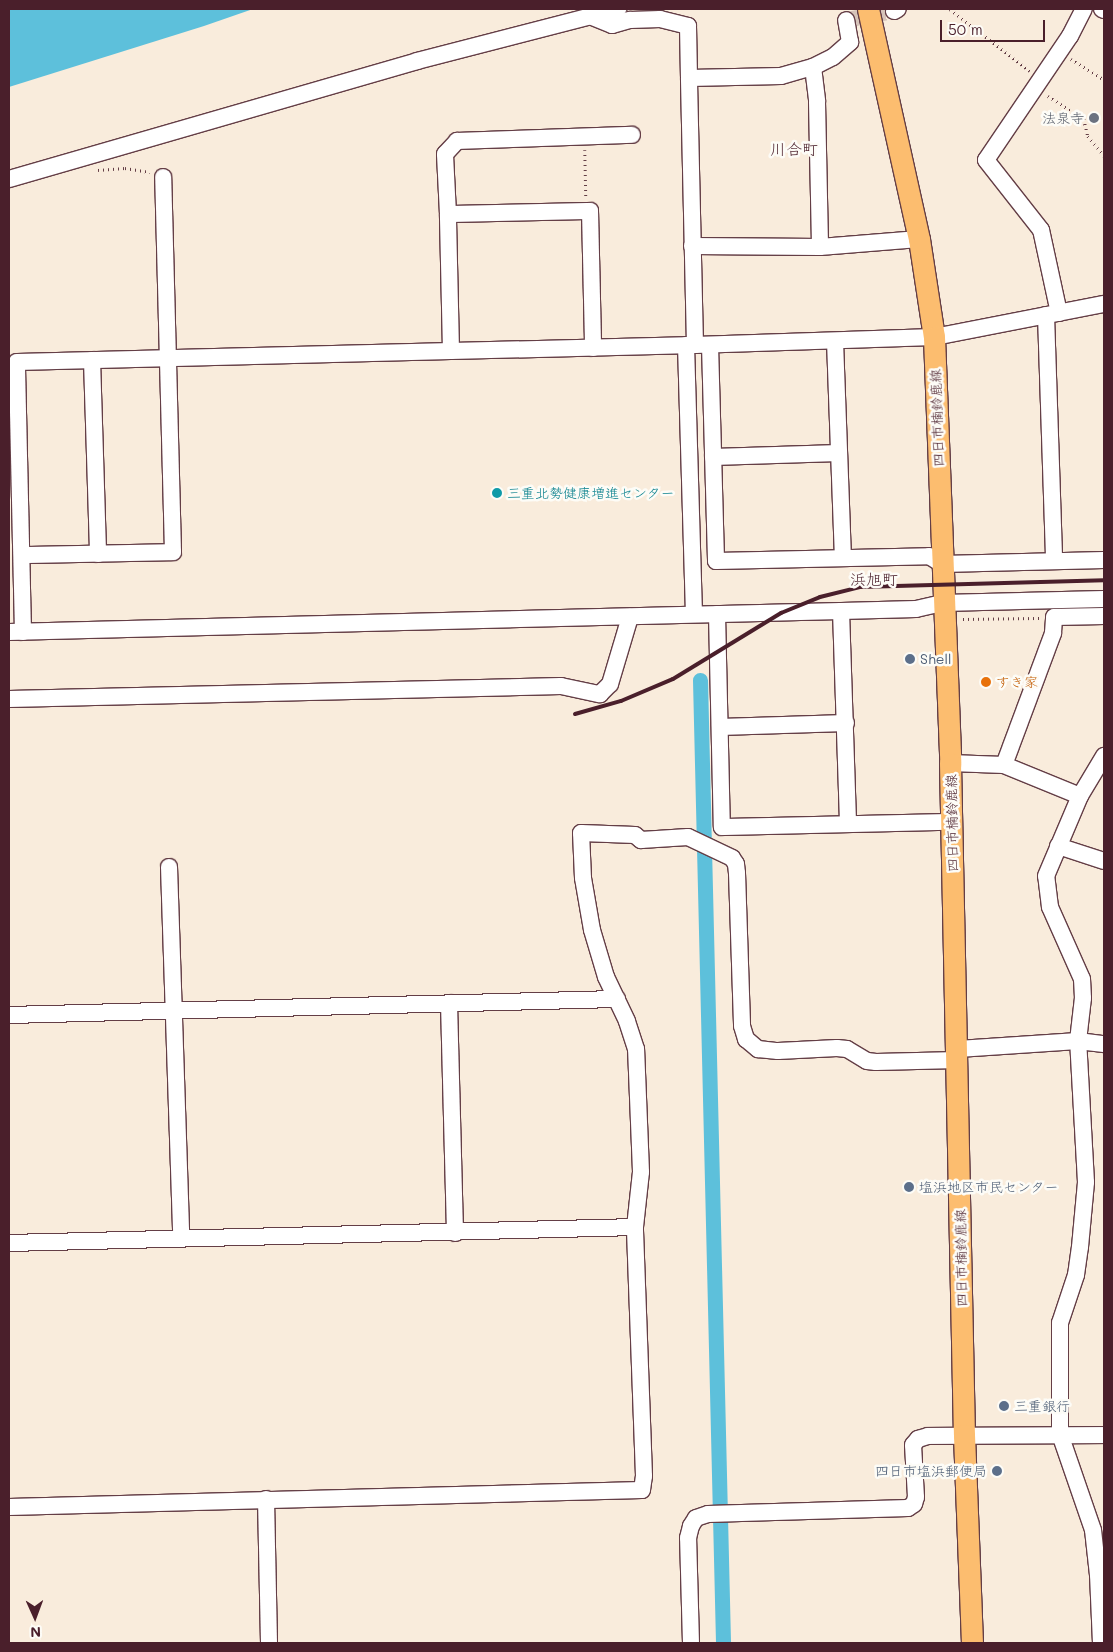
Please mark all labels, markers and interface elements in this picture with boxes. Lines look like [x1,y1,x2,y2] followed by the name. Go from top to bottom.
[943,10,1048,42] scale bar
[948,19,983,39] text: 50 m
[1042,110,1084,126] place label: 法泉寺
[1088,112,1100,124] marker: 法泉寺
[770,139,818,159] district label: 川合町
[927,369,947,467] street label: 四日市楠鈴鹿線
[507,485,675,501] place label: 三重北勢健康増進センター
[491,487,503,499] marker: 三重北勢健康増進センター
[850,569,898,589] district label: 浜旭町
[920,651,951,667] place label: Shell
[904,653,916,665] marker: Shell
[996,674,1038,690] place label: すき家
[980,676,992,688] marker: すき家
[943,774,961,872] street label: 四日市楠鈴鹿線
[919,1179,1059,1195] place label: 塩浜地区市民センター
[903,1181,915,1193] marker: 塩浜地区市民センター
[952,1209,970,1307] street label: 四日市楠鈴鹿線
[1014,1398,1070,1414] place label: 三重銀行
[998,1400,1010,1412] marker: 三重銀行
[875,1463,987,1479] place label: 四日市塩浜郵便局
[991,1465,1003,1477] marker: 四日市塩浜郵便局
[10,1592,60,1642] north arrow
[30,1623,41,1642] text: N

